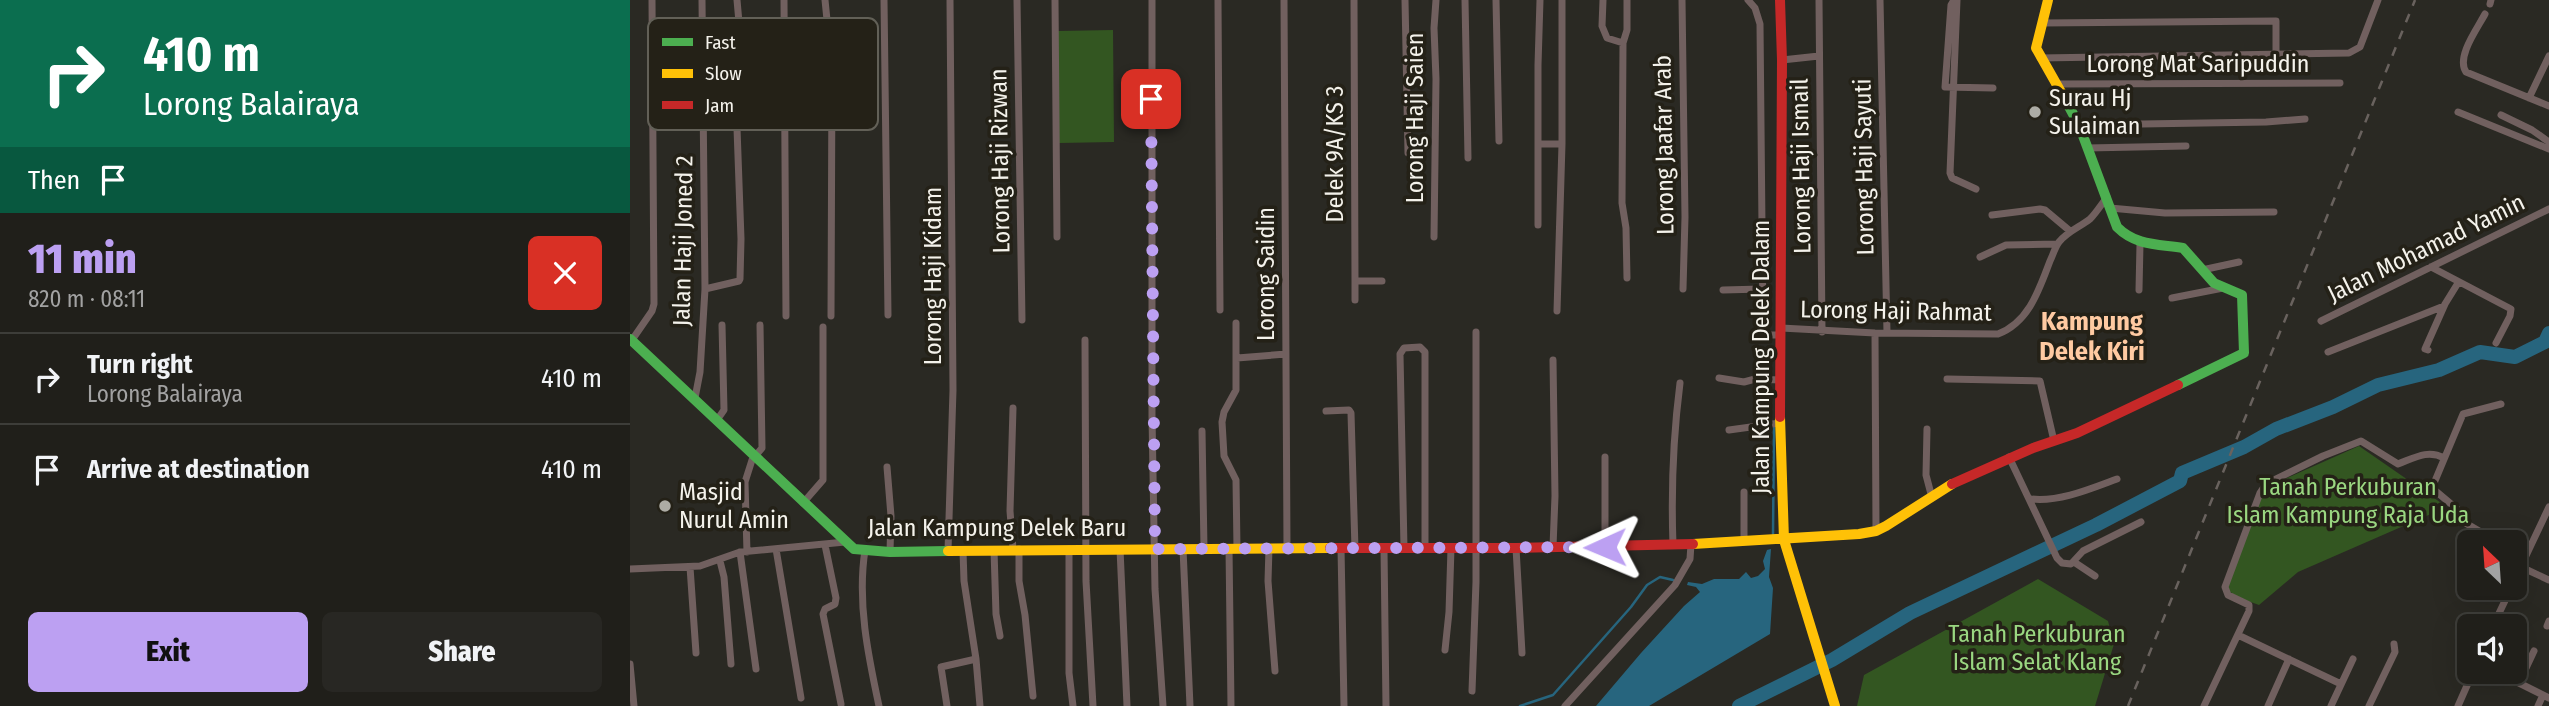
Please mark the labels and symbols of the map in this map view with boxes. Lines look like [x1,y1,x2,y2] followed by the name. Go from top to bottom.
[648,18,878,130] legend
[705,31,736,54] text: Fast
[1401,33,1429,203] street label: Lorong Haji Saien
[2087,50,2309,78] street label: Lorong Mat Saripuddin
[1648,55,1680,235] street label: Lorong Jaafar Arab
[705,62,742,85] text: Slow
[984,68,1016,254] street label: Lorong Haji Rizwan
[1121,69,1181,129] pin
[1785,78,1817,254] street label: Lorong Haji Ismail
[1848,78,1880,256] street label: Lorong Haji Sayuti
[2049,84,2140,140] place label: Surau Hj Sulaiman
[1321,86,1349,222] street label: Delek 9A/KS 3
[705,94,734,117] text: Jam
[2027,104,2043,120] marker: Surau Hj Sulaiman
[668,155,698,327] street label: Jalan Haji Joned 2
[919,187,947,365] street label: Lorong Haji Kidam
[2323,188,2529,308] street label: Jalan Mohamad Yamin
[1252,207,1280,341] street label: Lorong Saidin
[1747,220,1775,494] street label: Jalan Kampung Delek Dalam
[1800,295,1992,327] street label: Lorong Haji Rahmat
[2039,306,2145,367] district label: Kampung Delek Kiri
[2227,473,2469,529] park label: Tanah Perkuburan Islam Kampung Raja Uda
[679,478,789,534] place label: Masjid Nurul Amin
[657,498,673,514] marker: Masjid Nurul Amin
[1568,510,1642,584] position arrow
[868,514,1126,542] street label: Jalan Kampung Delek Baru
[2457,530,2527,600] north arrow
[1948,620,2126,676] park label: Tanah Perkuburan Islam Selat Klang

